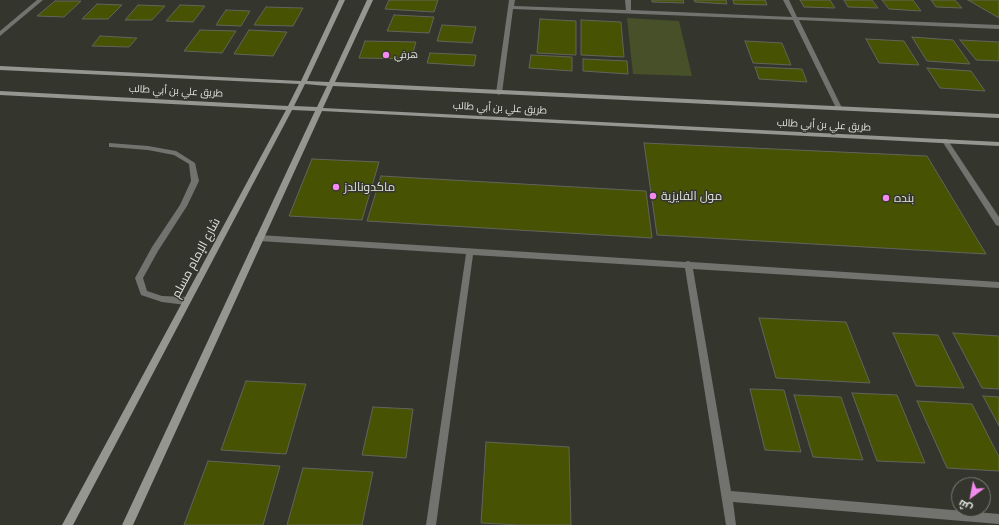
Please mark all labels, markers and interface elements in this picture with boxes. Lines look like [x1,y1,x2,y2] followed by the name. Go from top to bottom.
[394,49,418,61] place label: هرفي
[381,50,391,60] marker: هرفي
[129,83,223,99] street label: طريق علي بن أبي طالب
[453,100,547,116] street label: طريق علي بن أبي طالب
[777,117,871,133] street label: طريق علي بن أبي طالب
[344,180,395,194] place label: ماكدونالدز
[331,182,341,192] marker: ماكدونالدز
[661,189,722,203] place label: مول الفايزية
[648,191,658,201] marker: مول الفايزية
[894,191,914,205] place label: بنده
[881,193,891,203] marker: بنده
[169,216,223,300] street label: شارع الإمام مسلم
[951,477,991,517] north arrow
[955,497,975,517] text: ش

